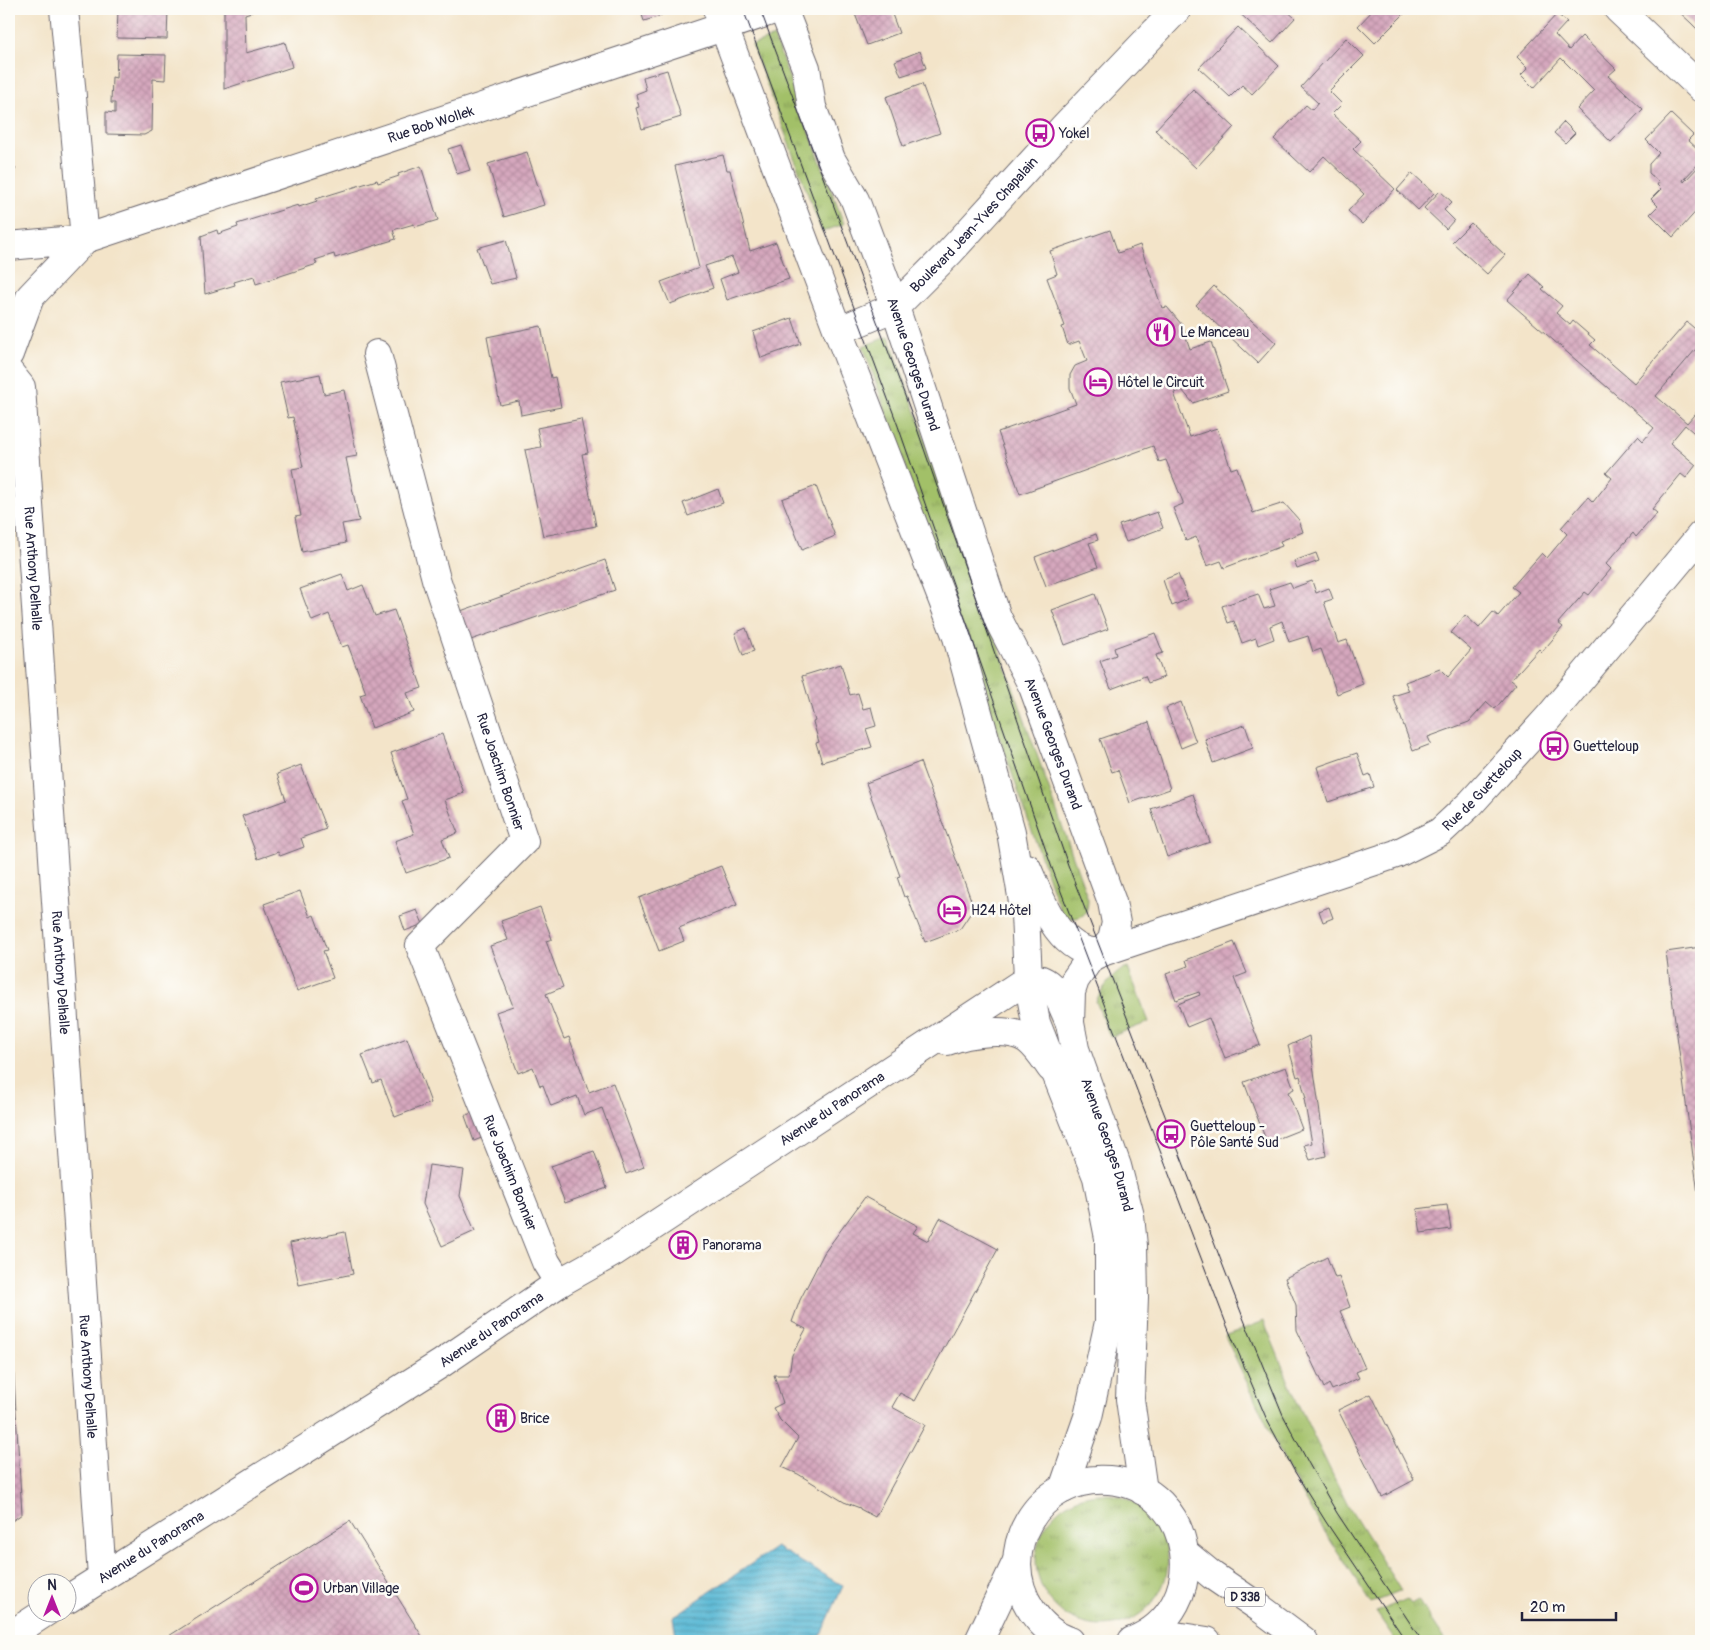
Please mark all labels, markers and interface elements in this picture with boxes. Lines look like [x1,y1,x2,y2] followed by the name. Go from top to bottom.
[386,102,476,147] street label: Rue Bob Wollek
[1025,118,1055,148] bus stop icon: Yokel
[1058,125,1089,142] place label: Yokel
[907,153,1042,296] street label: Boulevard Jean-Yves Chapalain
[883,295,943,433] street label: Avenue Georges Durand
[1146,317,1176,347] restaurant icon: Le Manceau
[1180,324,1249,341] place label: Le Manceau
[1083,367,1113,397] hotel icon: Hôtel le Circuit
[1117,374,1204,391] place label: Hôtel le Circuit
[20,506,46,631] street label: Rue Anthony Delhalle
[1021,675,1085,812] street label: Avenue Georges Durand
[473,711,528,833] street label: Rue Joachim Bonnier
[1539,731,1569,761] bus stop icon: Guetteloup
[1573,738,1639,755] place label: Guetteloup
[1439,744,1526,835] street label: Rue de Guetteloup
[937,895,967,925] hotel icon: H24 Hôtel
[971,902,1031,919] place label: H24 Hôtel
[48,910,73,1035] street label: Rue Anthony Delhalle
[776,1068,888,1150] street label: Avenue du Panorama
[1077,1076,1137,1214] street label: Avenue Georges Durand
[479,1113,541,1233] street label: Rue Joachim Bonnier
[1190,1118,1279,1151] place label: Guetteloup - Pôle Santé Sud
[1156,1119,1186,1149] bus stop icon: Guetteloup - Pôle Santé Sud
[668,1230,698,1260] building icon: Panorama
[702,1237,761,1254] place label: Panorama
[436,1288,547,1371] street label: Avenue du Panorama
[75,1314,101,1439] street label: Rue Anthony Delhalle
[486,1403,516,1433] building icon: Brice
[520,1410,550,1427] place label: Brice
[95,1507,208,1587] street label: Avenue du Panorama
[28,1572,78,1622] north arrow
[289,1573,319,1603] sports icon: Urban Village
[47,1577,57,1594] text: N
[323,1580,399,1597] place label: Urban Village
[1225,1588,1265,1606] road number: D 338
[1522,1590,1616,1622] scale bar
[1530,1598,1565,1617] text: 20 m

